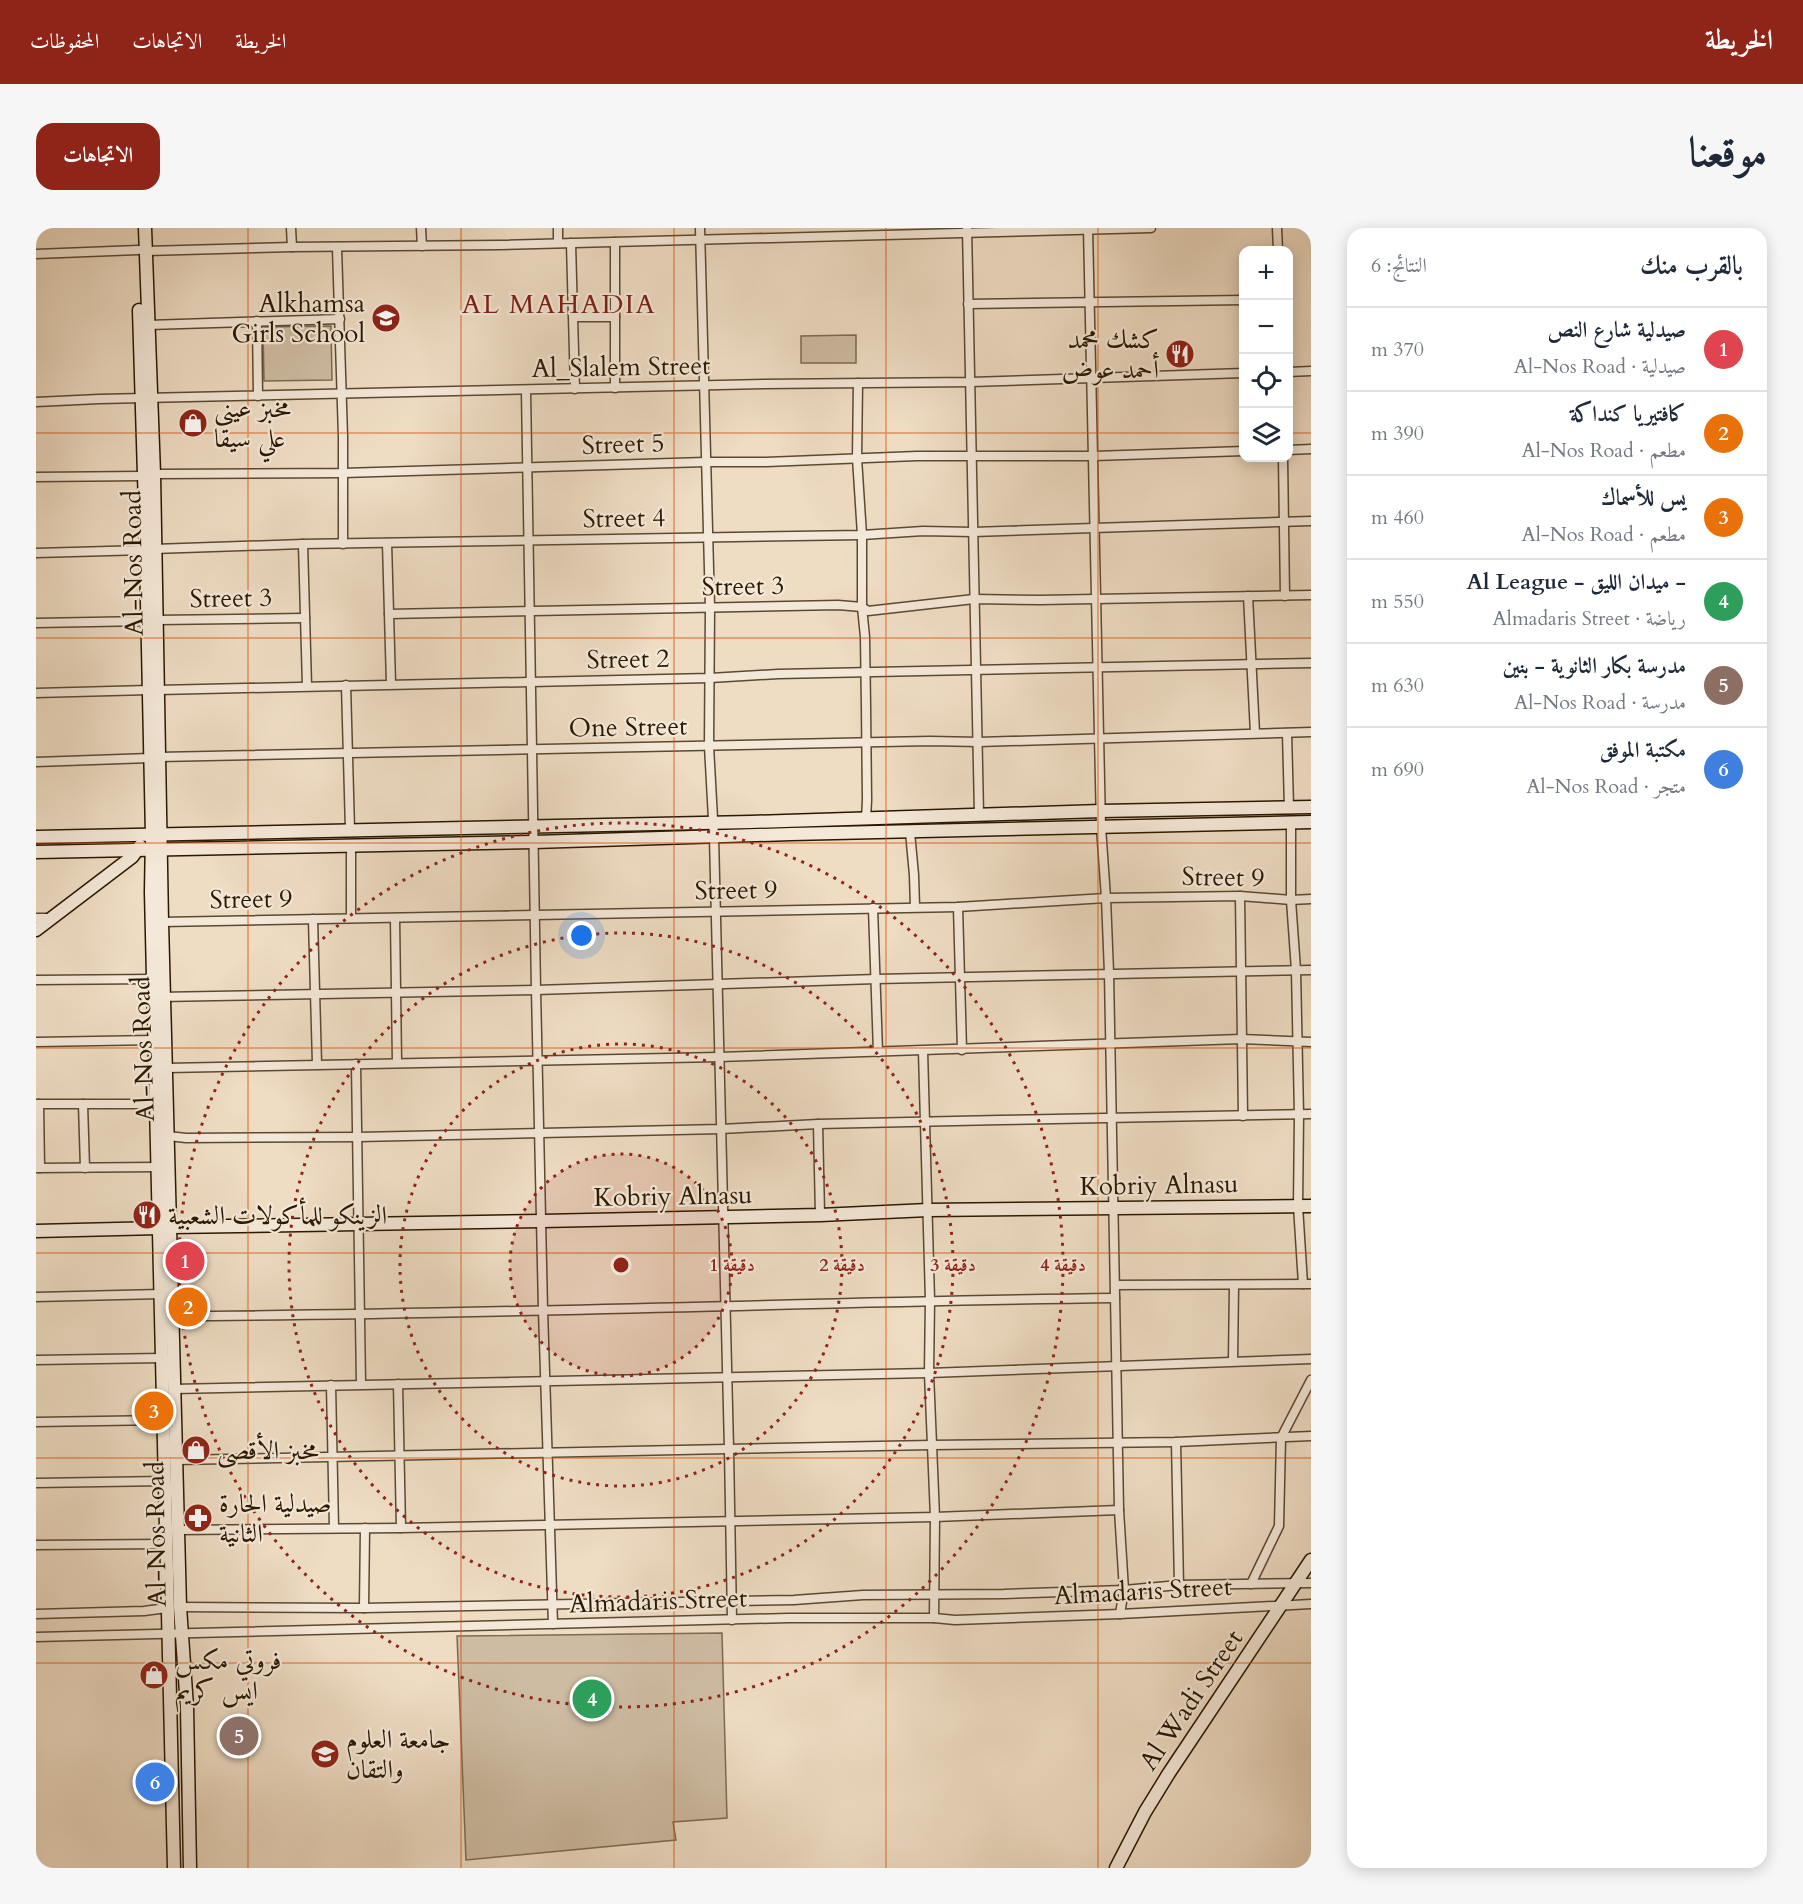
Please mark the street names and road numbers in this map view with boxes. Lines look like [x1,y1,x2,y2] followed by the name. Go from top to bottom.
[531,348,711,386] street label: Al_Slalem Street
[581,425,665,463] street label: Street 5
[114,490,152,636] street label: Al-Nos Road
[582,500,666,536] street label: Street 4
[701,568,785,604] street label: Street 3
[189,580,273,616] street label: Street 3
[586,641,670,677] street label: Street 2
[568,708,688,746] street label: One Street
[1181,859,1265,895] street label: Street 9
[694,872,778,908] street label: Street 9
[209,881,293,917] street label: Street 9
[123,975,163,1122] street label: Al-Nos Road
[1079,1166,1239,1204] street label: Kobriy Alnasu
[593,1177,753,1215] street label: Kobriy Alnasu
[137,1461,175,1607] street label: Al-Nos Road
[1053,1569,1233,1613] street label: Almadaris Street
[568,1580,748,1622] street label: Almadaris Street
[1131,1623,1251,1777] street label: Al Wadi Street

